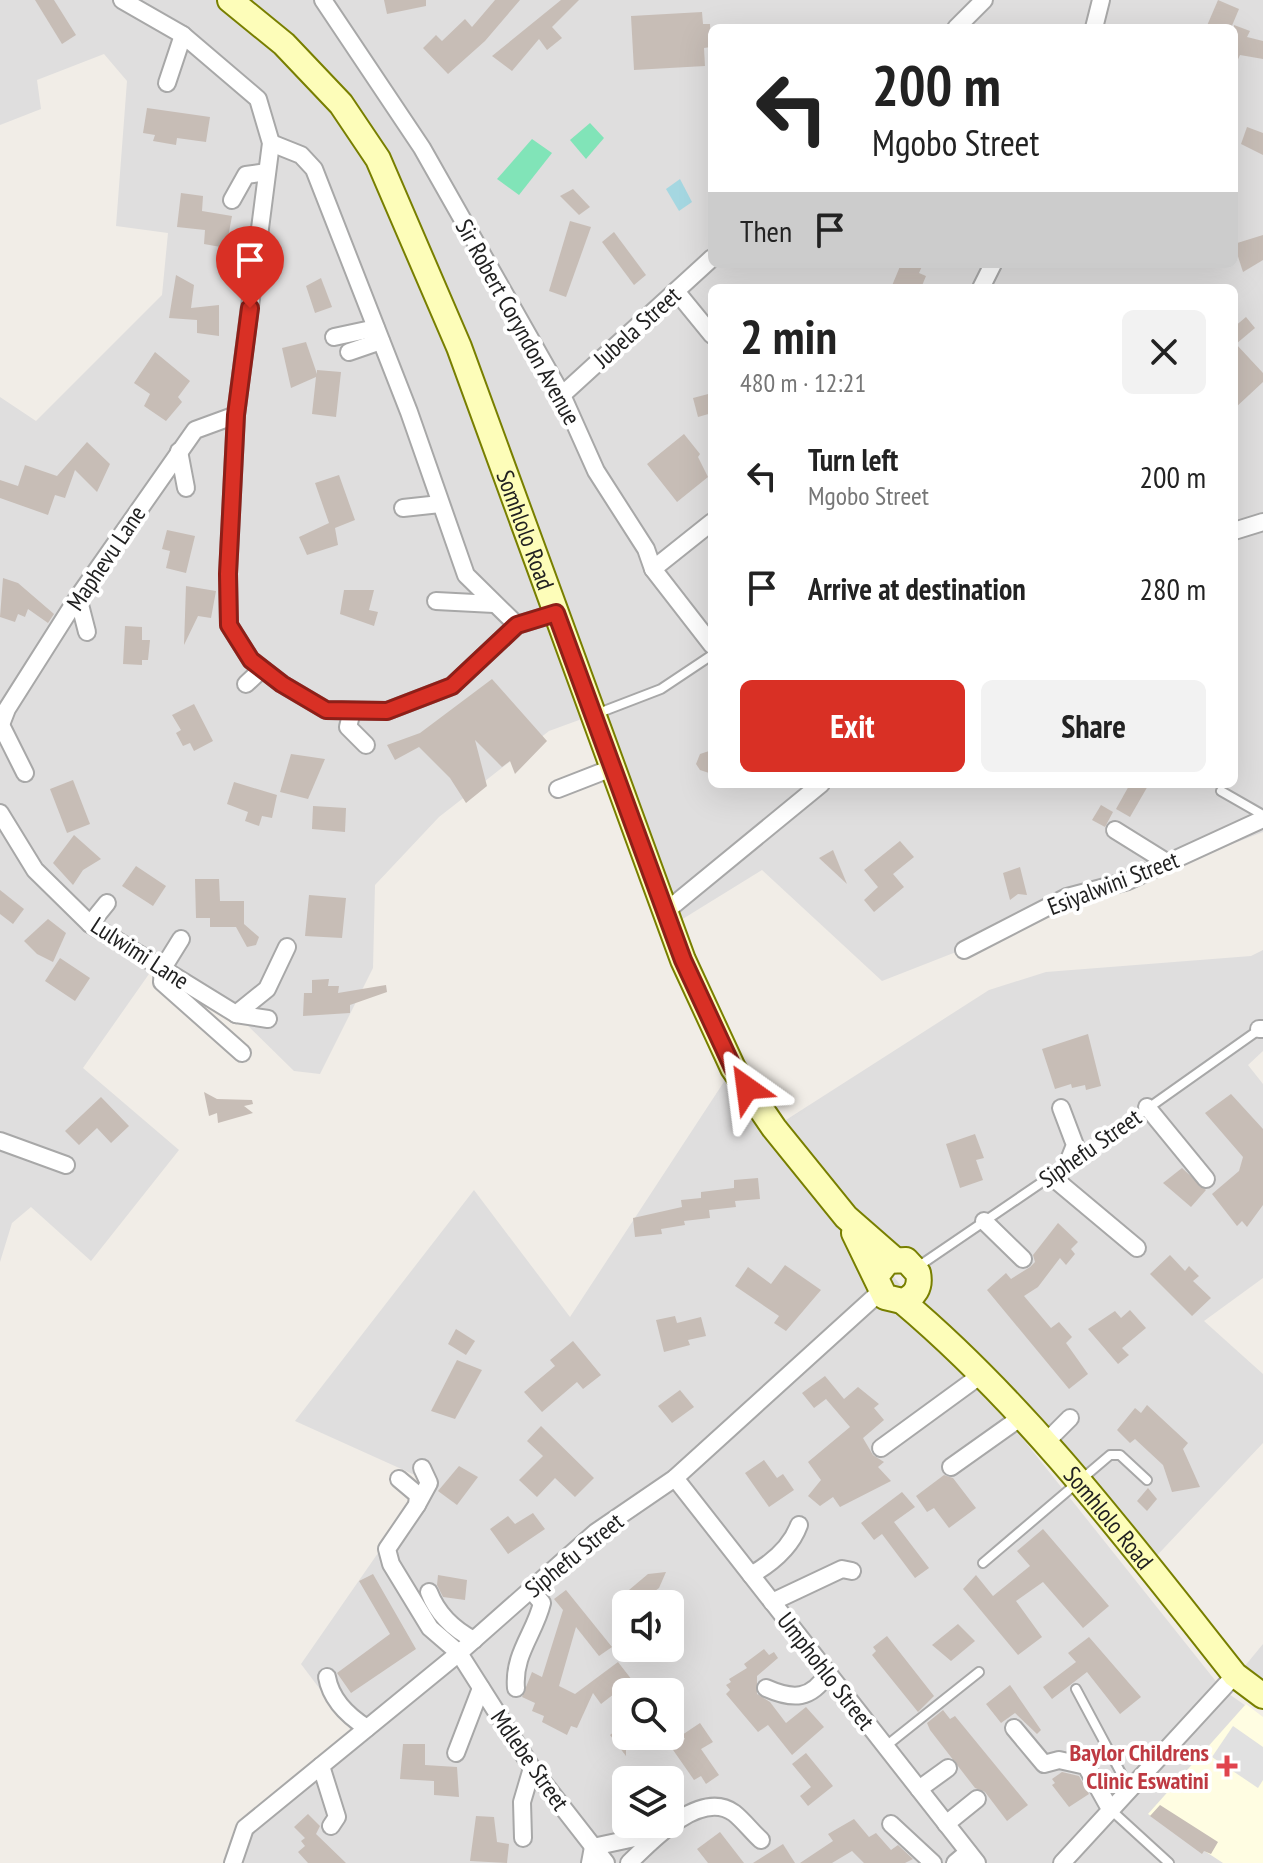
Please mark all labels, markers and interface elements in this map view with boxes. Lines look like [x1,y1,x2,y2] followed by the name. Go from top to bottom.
[872,49,1001,121] text: 200 m
[740,56,844,160] icon: left
[872,119,1039,166] text: Mgobo Street
[808,208,852,252] icon: arrive
[740,211,792,250] text: Then
[449,214,587,430] street label: Sir Robert Coryndon Avenue
[216,226,284,308] pin
[228,238,272,282] icon: arrive
[586,280,687,375] street label: Jubela Street
[740,305,837,367] text: 2 min
[1122,310,1206,394] button: close
[740,366,866,399] text: 480 m · 12:21
[808,440,898,479] text: Turn left
[740,454,784,498] icon: left
[1140,457,1206,496] text: 200 m
[490,466,562,594] street label: Somhlolo Road
[808,479,929,512] text: Mgobo Street
[60,500,152,616] street label: Maphevu Lane
[740,566,784,610] icon: arrive
[808,569,1026,608] text: Arrive at destination
[1140,569,1206,608] text: 280 m
[740,680,965,772] button: Exit
[981,680,1206,772] button: Share
[1043,844,1183,922] street label: Esiyalwini Street
[85,910,195,996] street label: Lulwimi Lane
[705,1046,789,1130] position arrow
[1033,1101,1147,1194] street label: Siphefu Street
[1057,1459,1161,1576] street label: Somhlolo Road
[518,1506,630,1604] street label: Siphefu Street
[612,1590,684,1838] map controls
[612,1590,684,1662] button: sound
[770,1606,882,1736] street label: Umphohlo Street
[612,1678,684,1750] button: search
[484,1703,576,1817] street label: Mdlebe Street
[1069,1737,1209,1796] place label: Baylor Childrens Clinic Eswatini
[1216,1755,1238,1777] marker: Baylor Childrens Clinic Eswatini
[612,1766,684,1838] button: layers

